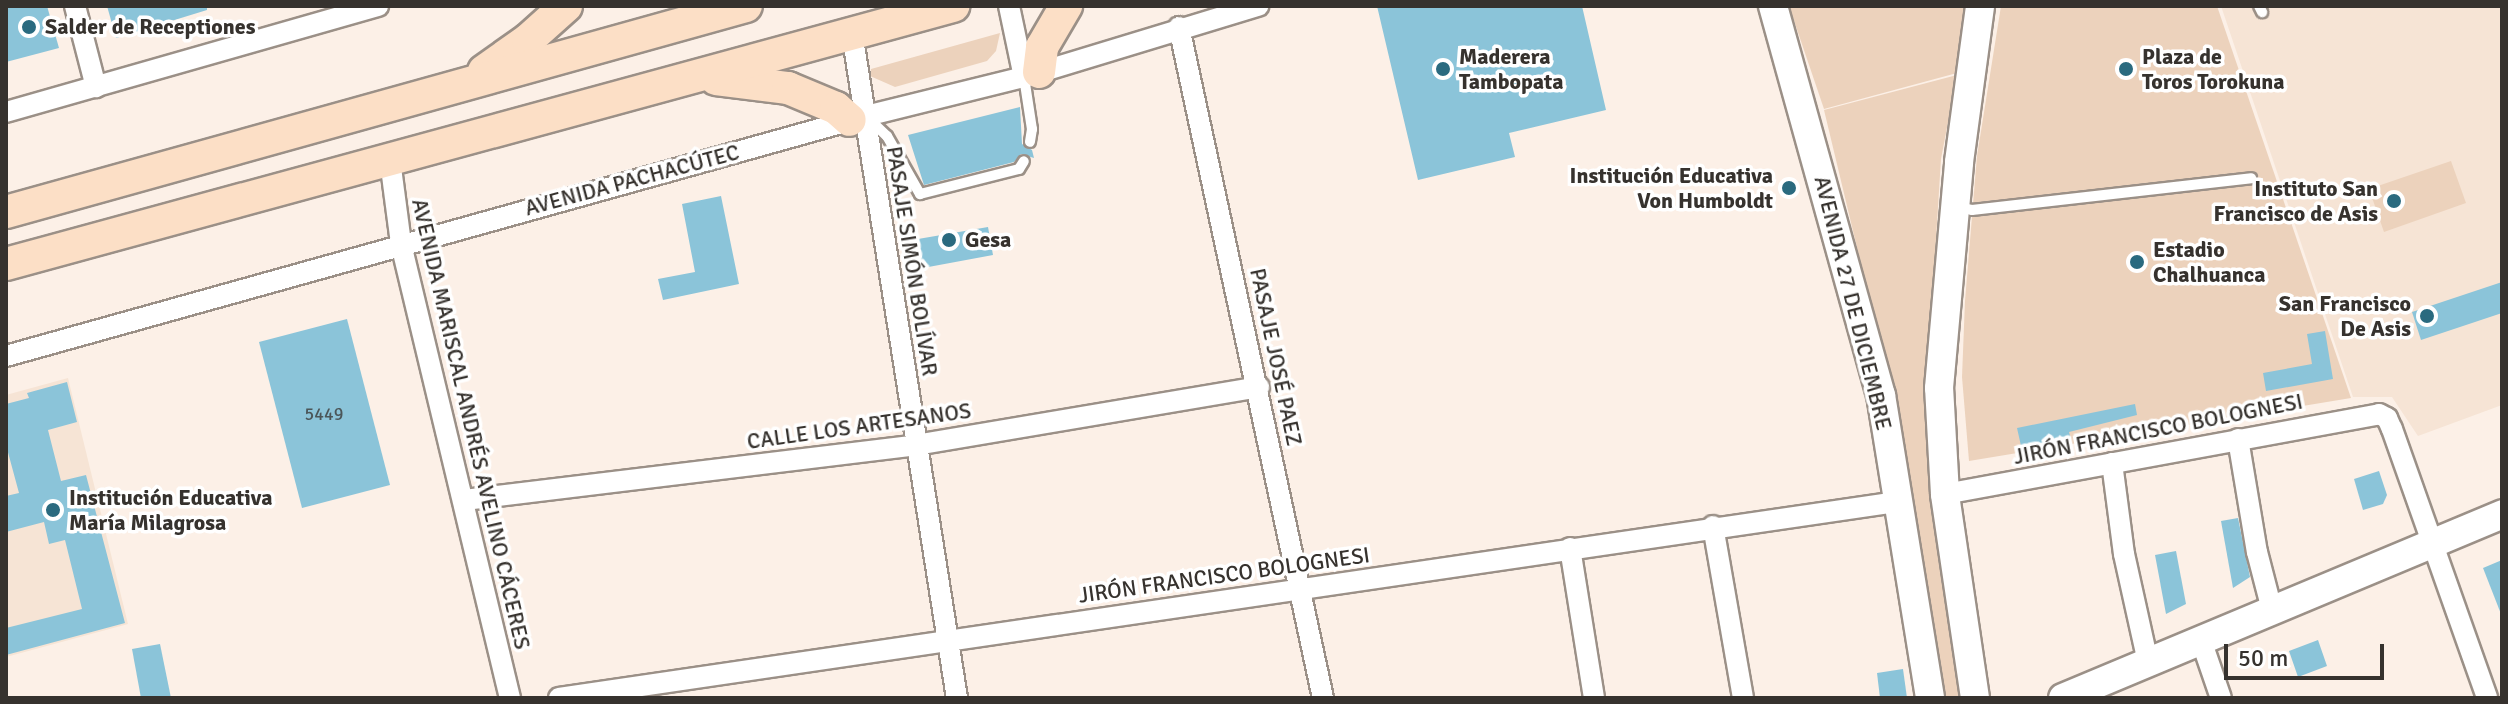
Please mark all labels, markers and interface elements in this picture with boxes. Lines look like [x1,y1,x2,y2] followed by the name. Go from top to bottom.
[45,14,255,40] place label: Salder de Receptiones
[20,18,38,36] marker: Salder de Receptiones
[1459,43,1563,94] place label: Maderera Tambopata
[2142,43,2285,94] place label: Plaza de Toros Torokuna
[1434,60,1452,78] marker: Maderera Tambopata
[2117,60,2135,78] marker: Plaza de Toros Torokuna
[522,139,742,221] street label: AVENIDA PACHACÚTEC
[881,144,943,378] street label: PASAJE SIMÓN BOLÍVAR
[1569,162,1773,214] place label: Institución Educativa Von Humboldt
[1809,173,1897,433] street label: AVENIDA 27 DE DICIEMBRE
[2214,175,2378,226] place label: Instituto San Francisco de Asis
[1780,179,1798,197] marker: Institución Educativa Von Humboldt
[2385,192,2403,210] marker: Instituto San Francisco de Asis
[406,196,536,652] street label: AVENIDA MARISCAL ANDRÉS AVELINO CÁCERES
[965,227,1011,253] place label: Gesa
[940,231,958,249] marker: Gesa
[2153,236,2266,288] place label: Estadio Chalhuanca
[2128,253,2146,271] marker: Estadio Chalhuanca
[1244,266,1308,448] street label: PASAJE JOSÉ PAEZ
[2279,290,2411,342] place label: San Francisco De Asis
[2418,307,2436,325] marker: San Francisco De Asis
[2011,388,2305,470] street label: JIRÓN FRANCISCO BOLOGNESI
[745,397,973,455] street label: CALLE LOS ARTESANOS
[305,403,343,425] house number: 5449
[69,484,273,536] place label: Institución Educativa María Milagrosa
[44,501,62,519] marker: Institución Educativa María Milagrosa
[1077,541,1371,609] street label: JIRÓN FRANCISCO BOLOGNESI
[2228,628,2388,678] scale bar
[2238,643,2288,673] text: 50 m

